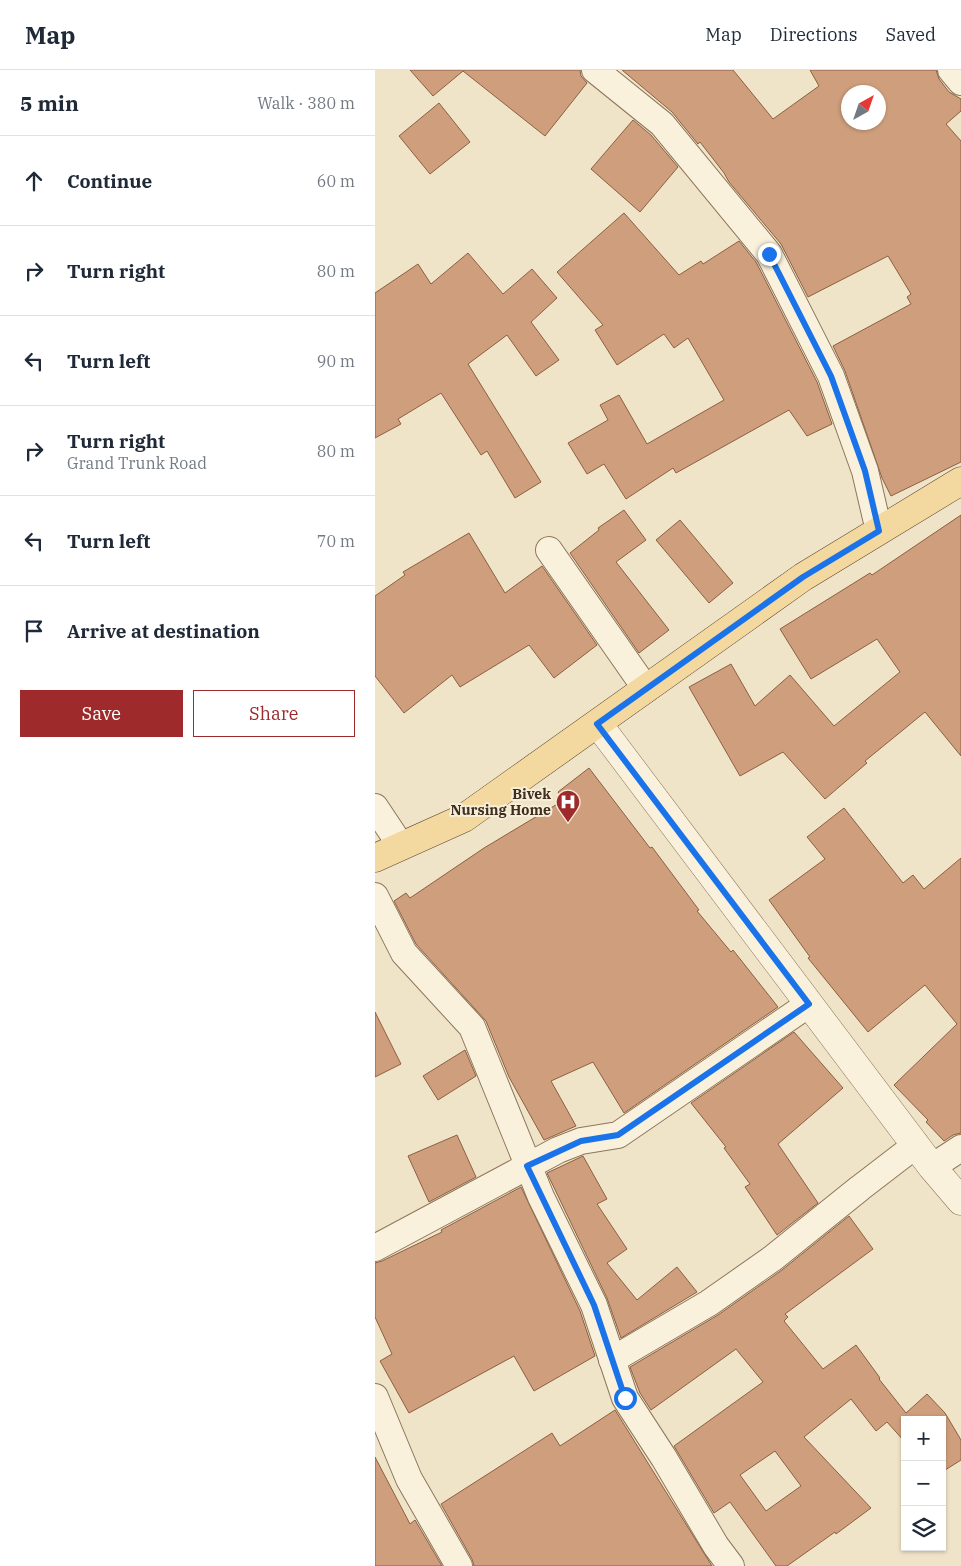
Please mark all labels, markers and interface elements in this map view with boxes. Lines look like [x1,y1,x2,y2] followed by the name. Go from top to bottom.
[25,19,75,51] text: Map
[705,23,742,46] text: Map
[770,23,858,46] text: Directions
[886,23,936,46] text: Saved
[841,85,886,130] north arrow
[20,89,79,117] text: 5 min
[257,93,355,113] text: Walk · 380 m
[20,167,48,195] icon: ahead
[67,169,152,193] text: Continue
[317,171,355,191] text: 60 m
[758,243,781,266] route end
[20,257,48,285] icon: right
[67,259,165,283] text: Turn right
[317,261,355,281] text: 80 m
[20,347,48,375] icon: left
[67,349,150,373] text: Turn left
[317,351,355,371] text: 90 m
[67,429,165,453] text: Turn right
[20,437,48,465] icon: right
[317,441,355,461] text: 80 m
[67,453,207,473] text: Grand Trunk Road
[20,527,48,555] icon: left
[67,529,150,553] text: Turn left
[317,531,355,551] text: 70 m
[20,617,48,645] icon: arrive
[67,619,260,643] text: Arrive at destination
[20,690,183,737] button: Save
[193,690,355,737] button: Share
[451,785,551,819] place label: Bivek Nursing Home
[555,789,581,823] hospital icon: Bivek Nursing Home
[614,1387,637,1410] route start
[901,1416,946,1551] map controls
[901,1416,946,1461] button: +
[901,1461,946,1506] button: −
[901,1506,946,1551] button: layers

